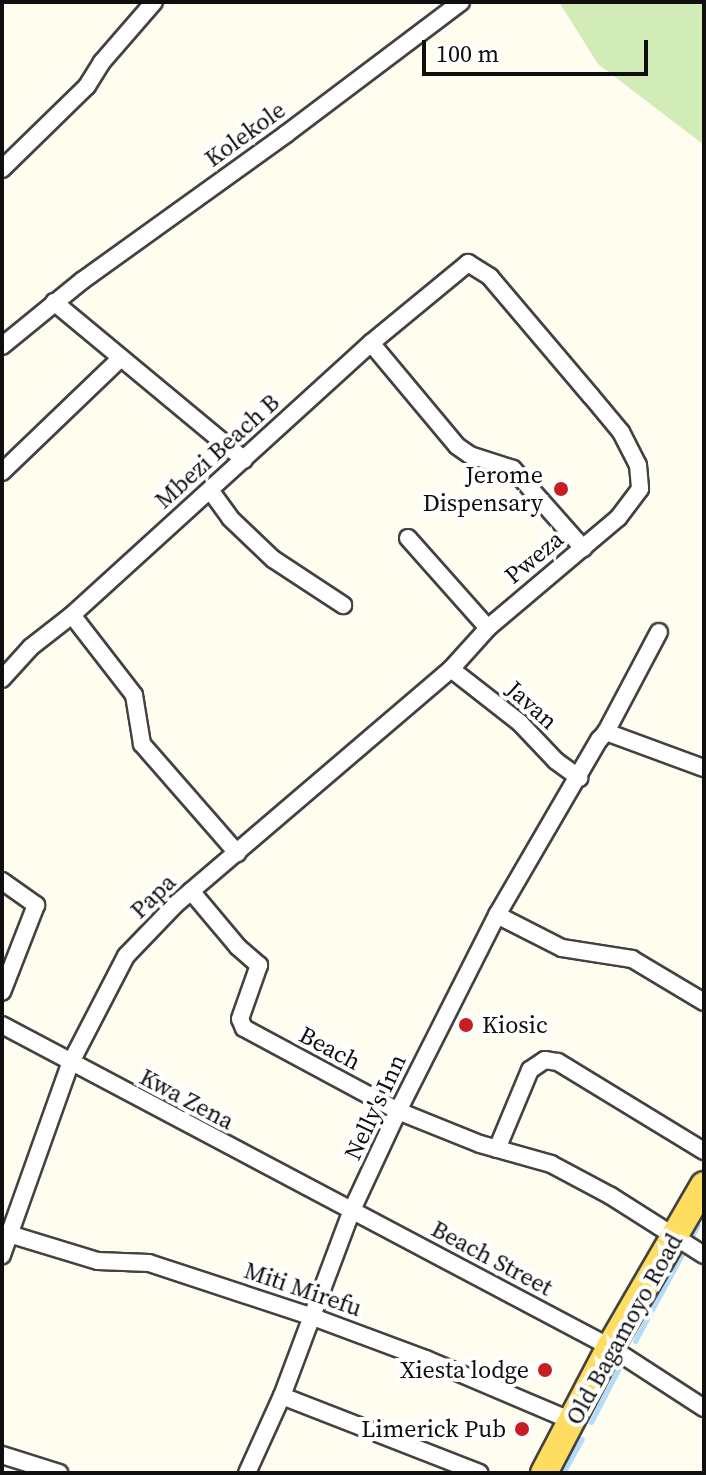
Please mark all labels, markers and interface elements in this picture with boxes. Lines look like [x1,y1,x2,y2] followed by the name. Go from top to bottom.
[426,24,652,74] scale bar
[436,37,499,70] text: 100 m
[199,95,291,173] street label: Kolekole
[149,388,285,514] street label: Mbezi Beach B
[423,461,543,517] place label: Jerome Dispensary
[550,478,572,500] marker: Jerome Dispensary
[499,524,569,590] street label: Pweza
[501,675,563,735] street label: Javan
[124,868,182,924] street label: Papa
[482,1011,548,1039] place label: Kiosic
[457,1016,475,1034] marker: Kiosic
[294,1020,366,1076] street label: Beach
[338,1050,412,1164] street label: Nelly's Inn
[135,1062,239,1136] street label: Kwa Zena
[427,1214,557,1302] street label: Beach Street
[560,1228,688,1430] street label: Old Bagamoyo Road
[240,1255,366,1323] street label: Miti Mirefu
[400,1356,529,1384] place label: Xiesta lodge
[536,1361,554,1379] marker: Xiesta lodge
[361,1415,506,1443] place label: Limerick Pub
[513,1420,531,1438] marker: Limerick Pub

